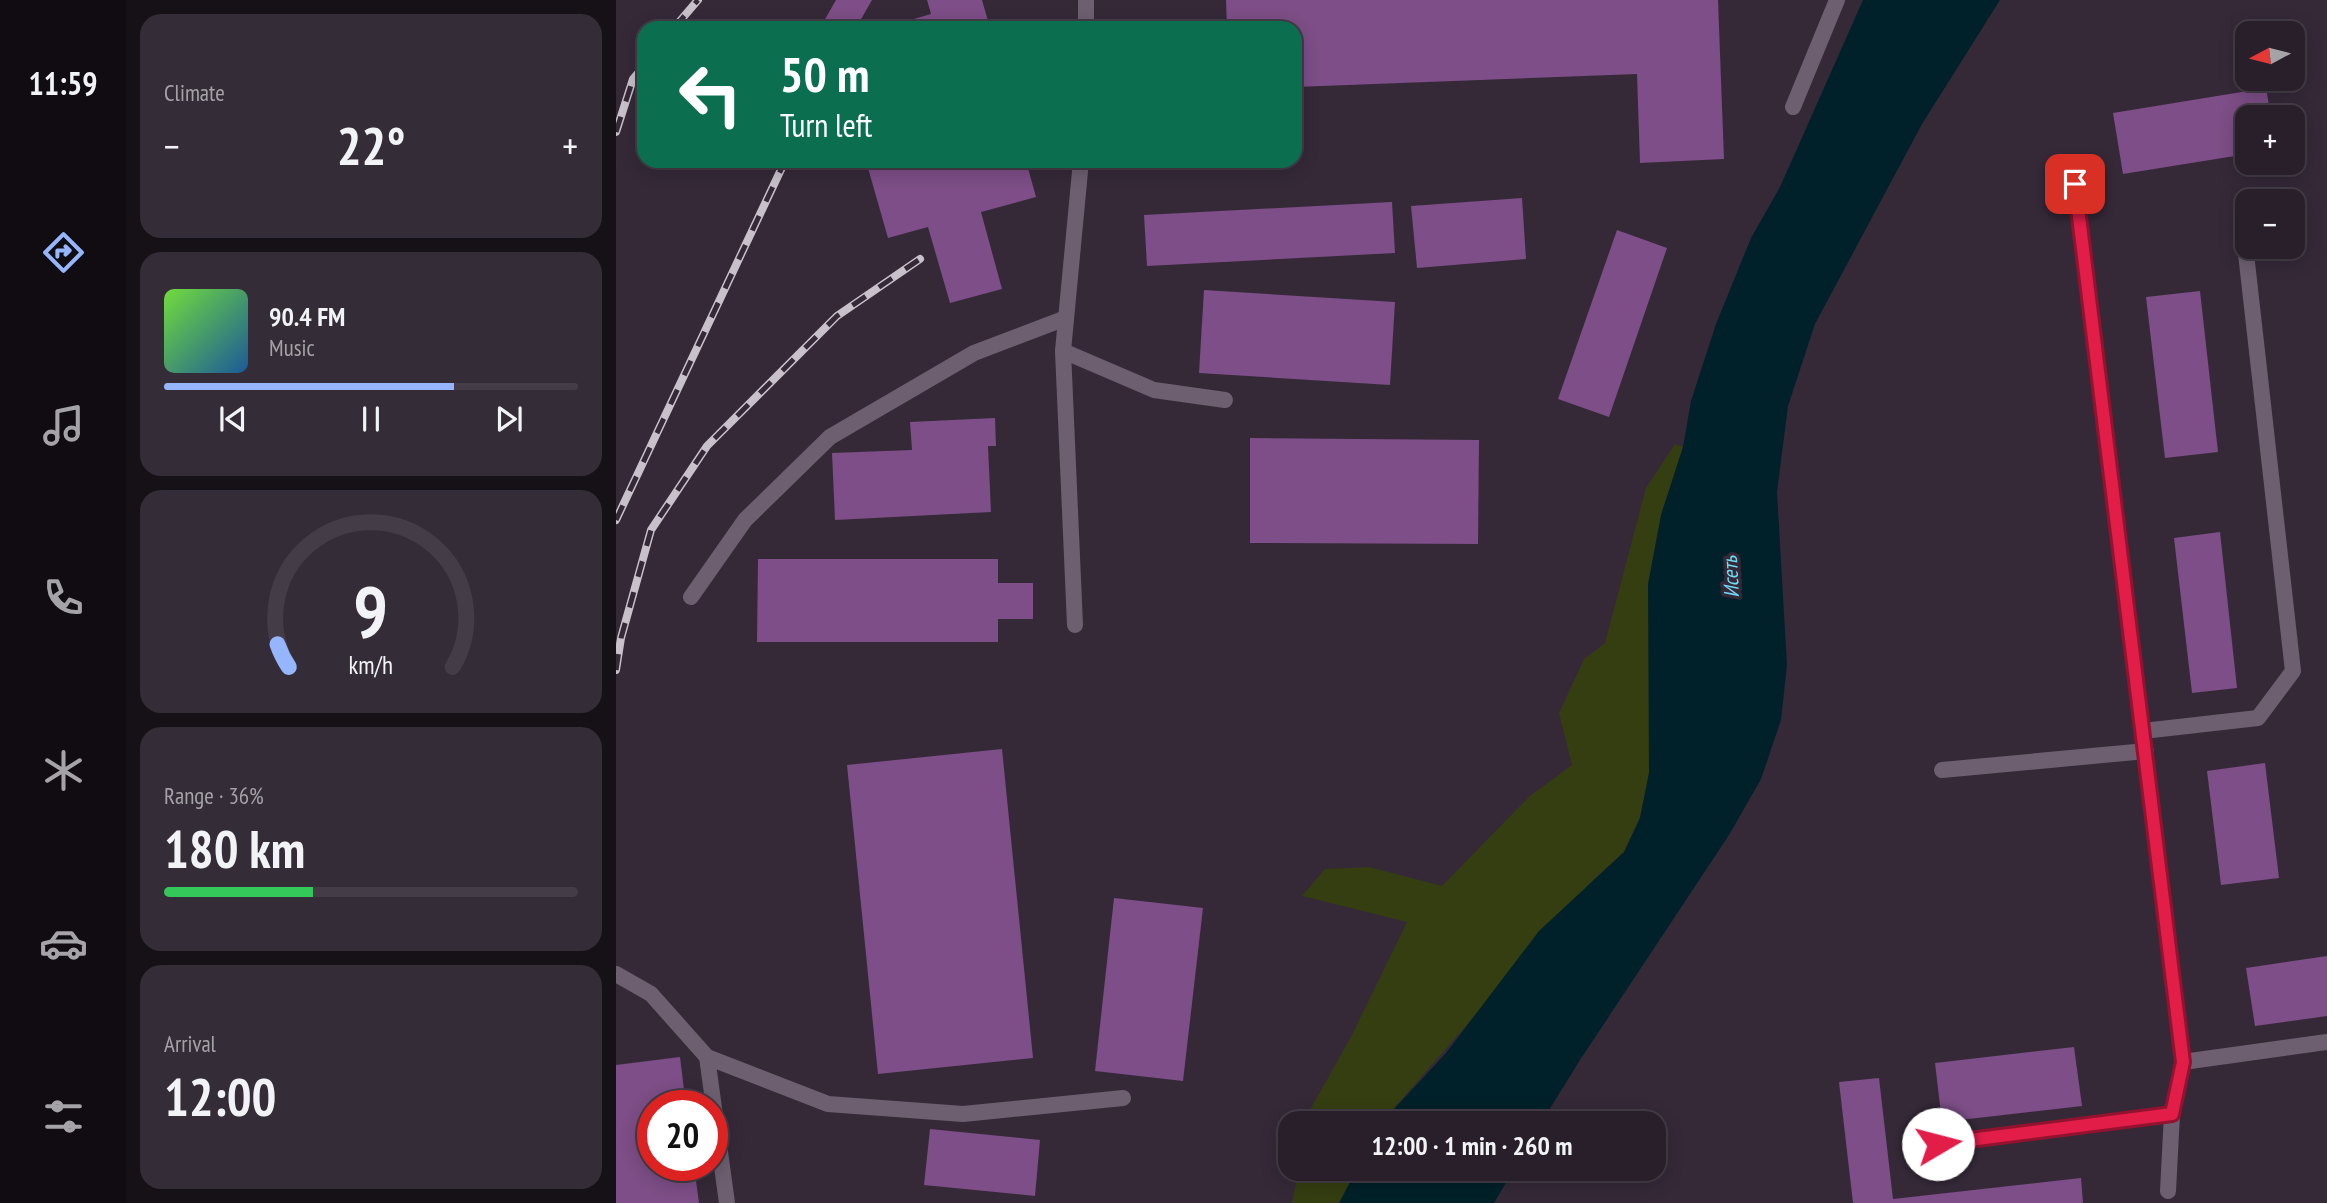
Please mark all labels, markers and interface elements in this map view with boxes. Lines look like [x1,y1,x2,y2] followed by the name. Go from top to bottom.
[2235,21,2305,91] north arrow
[2235,21,2305,259] map controls
[780,42,869,106] text: 50 m
[665,49,756,140] icon: left
[28,62,98,104] text: 11:59
[164,78,225,107] text: Climate
[780,104,872,146] text: Turn left
[2235,105,2305,175] button: +
[337,112,405,179] text: 22°
[164,121,180,170] text: −
[562,121,578,170] text: +
[2045,154,2105,214] pin
[2056,165,2094,203] icon: arrive
[2235,189,2305,259] button: −
[39,228,88,277] icon: directions
[269,300,345,333] text: 90.4 FM
[269,333,315,362] text: Music
[214,400,252,438] icon: previous
[352,400,390,438] icon: pause
[490,400,528,438] icon: next
[39,401,88,450] icon: music
[1716,554,1745,599] water label: Исеть
[354,564,388,658] text: 9
[39,573,88,622] icon: phone
[349,649,393,681] text: km/h
[39,746,88,795] icon: climate
[164,781,264,810] text: Range · 36%
[164,815,305,882] text: 180 km
[39,919,88,968] icon: car
[164,1029,216,1058] text: Arrival
[164,1063,276,1130] text: 12:00
[637,1090,728,1181] speed limit sign: 20
[39,1092,88,1141] icon: filters
[1901,1107,1975,1181] position arrow
[1372,1129,1572,1162] text: 12:00 · 1 min · 260 m

